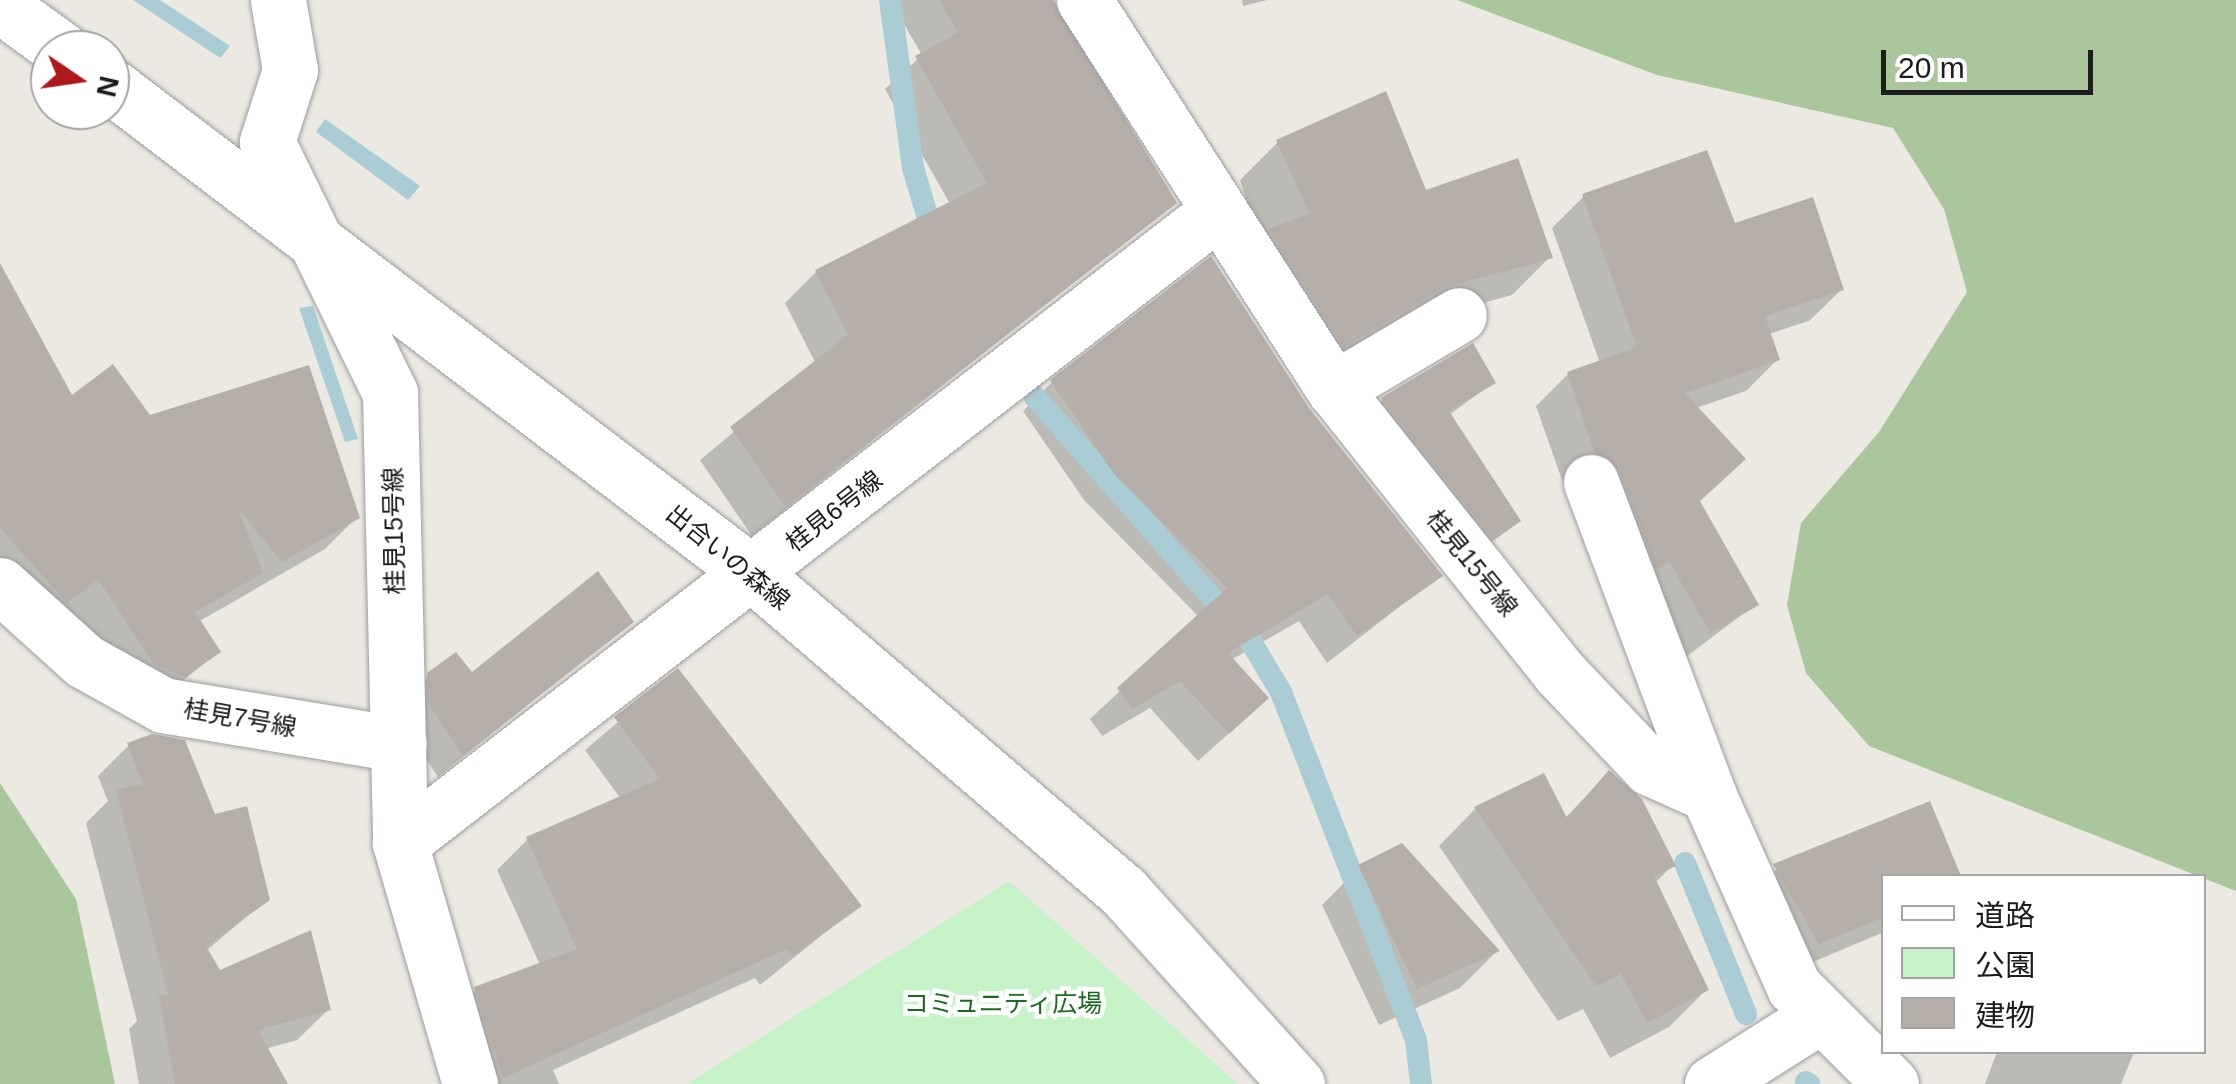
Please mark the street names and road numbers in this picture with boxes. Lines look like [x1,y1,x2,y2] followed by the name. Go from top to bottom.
[780,464,888,558] street label: 桂見6号線
[378,467,410,595] street label: 桂見15号線
[660,498,796,616] street label: 出合いの森線
[1420,504,1524,622] street label: 桂見15号線
[181,693,299,743] street label: 桂見7号線

